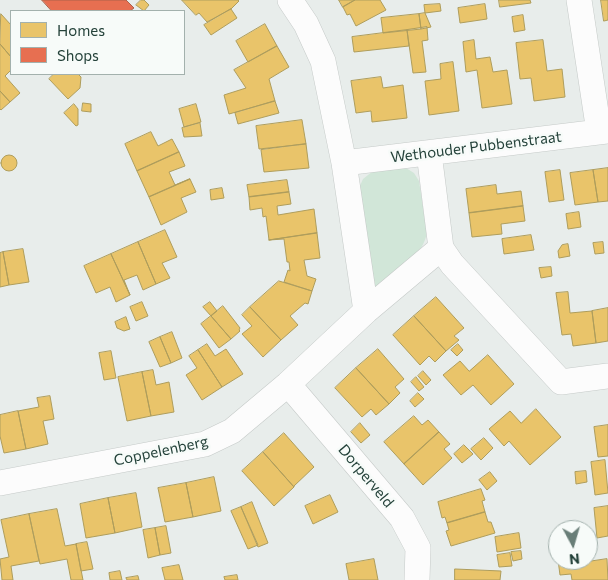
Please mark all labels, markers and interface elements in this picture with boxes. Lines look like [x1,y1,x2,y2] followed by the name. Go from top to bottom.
[10,10,185,75] legend
[57,21,105,39] text: Homes
[57,46,99,64] text: Shops
[389,128,563,166] street label: Wethouder Pubbenstraat
[112,432,210,470] street label: Coppelenberg
[334,441,398,511] street label: Dorperveld
[548,520,598,570] north arrow
[568,550,581,568] text: N

